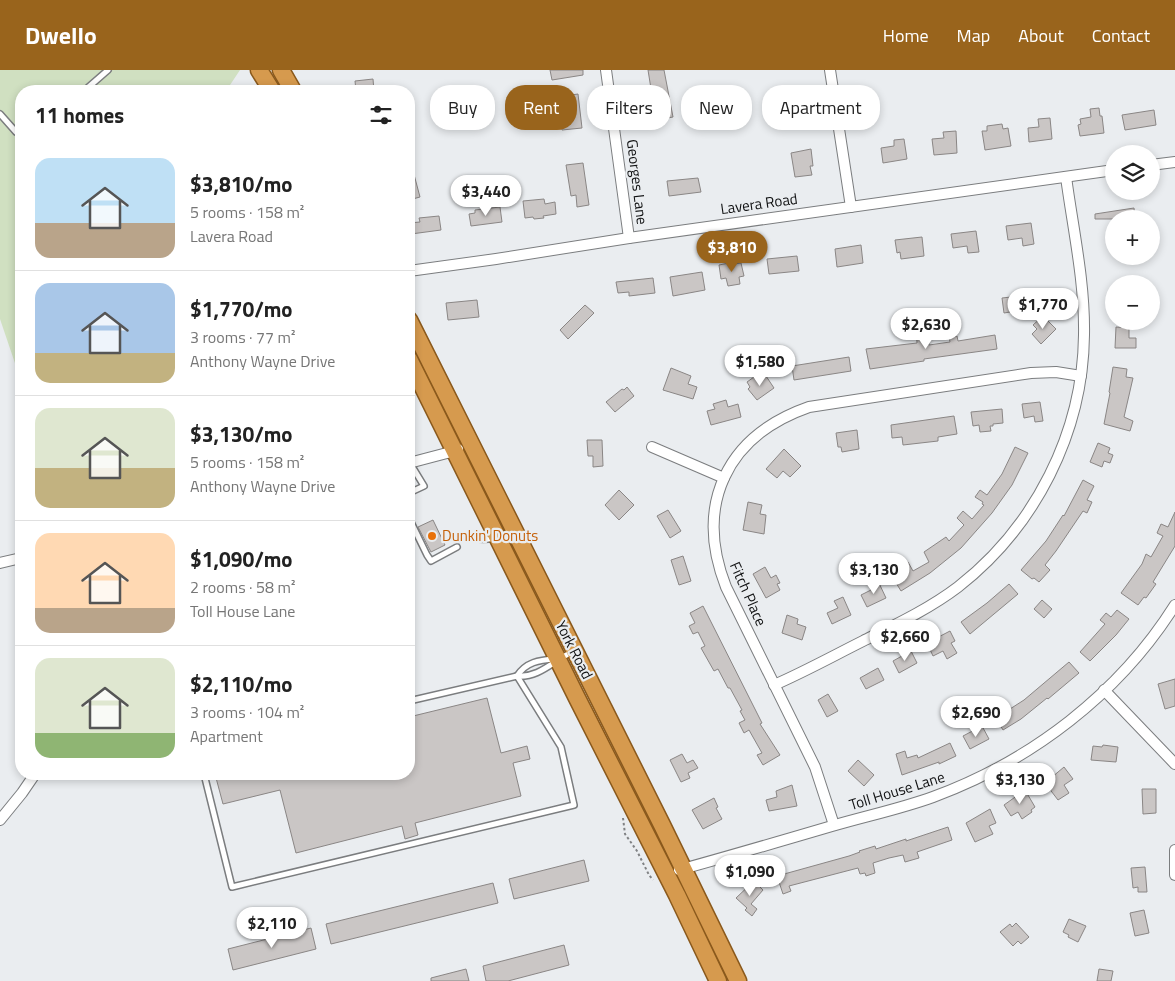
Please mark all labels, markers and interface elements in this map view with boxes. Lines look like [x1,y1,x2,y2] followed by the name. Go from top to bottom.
[25,17,97,53] text: Dwello
[883,22,929,49] text: Home
[957,22,990,49] text: Map
[1018,22,1064,49] text: About
[1092,22,1150,49] text: Contact
[430,85,495,130] chip: Buy
[505,85,577,130] chip: Rent
[587,85,671,130] chip: Filters
[681,85,752,130] chip: New
[762,85,880,130] chip: Apartment
[35,99,124,131] text: 11 homes
[367,101,395,129] icon: filters
[621,138,654,226] street label: Georges Lane
[1105,145,1160,330] map controls
[1105,145,1160,200] button: layers
[190,168,292,200] text: $3,810/mo
[445,174,527,217] pin: $3,440
[75,178,135,238] icon: home
[461,179,511,203] text: $3,440
[719,187,799,220] street label: Lavera Road
[190,200,304,224] text: 5 rooms · 158 m²
[1105,210,1160,265] button: +
[190,224,273,248] text: Lavera Road
[691,230,773,273] pin: $3,810
[707,235,757,259] text: $3,810
[1105,275,1160,330] button: −
[1002,288,1084,330] pin: $1,770
[1018,292,1068,316] text: $1,770
[190,293,292,325] text: $1,770/mo
[75,303,135,363] icon: home
[885,308,967,350] pin: $2,630
[901,312,951,336] text: $2,630
[190,325,295,349] text: 3 rooms · 77 m²
[719,344,801,387] pin: $1,580
[190,349,335,373] text: Anthony Wayne Drive
[735,349,785,373] text: $1,580
[190,418,292,450] text: $3,130/mo
[75,428,135,488] icon: home
[190,450,304,474] text: 5 rooms · 158 m²
[190,474,335,498] text: Anthony Wayne Drive
[442,524,538,547] place label: Dunkin' Donuts
[426,530,438,542] marker: Dunkin' Donuts
[190,543,292,575] text: $1,090/mo
[833,552,915,595] pin: $3,130
[75,553,135,613] icon: home
[849,557,899,581] text: $3,130
[724,558,773,630] street label: Fitch Place
[190,575,295,599] text: 2 rooms · 58 m²
[190,599,295,623] text: Toll House Lane
[550,616,599,683] street label: York Road
[864,620,946,662] pin: $2,660
[880,624,930,648] text: $2,660
[190,668,292,700] text: $2,110/mo
[75,678,135,738] icon: home
[935,696,1017,738] pin: $2,690
[190,700,304,724] text: 3 rooms · 104 m²
[951,700,1001,724] text: $2,690
[190,724,263,748] text: Apartment
[979,762,1061,805] pin: $3,130
[846,765,947,816] street label: Toll House Lane
[995,767,1045,791] text: $3,130
[709,854,791,897] pin: $1,090
[725,859,775,883] text: $1,090
[231,906,313,949] pin: $2,110
[247,911,297,935] text: $2,110

